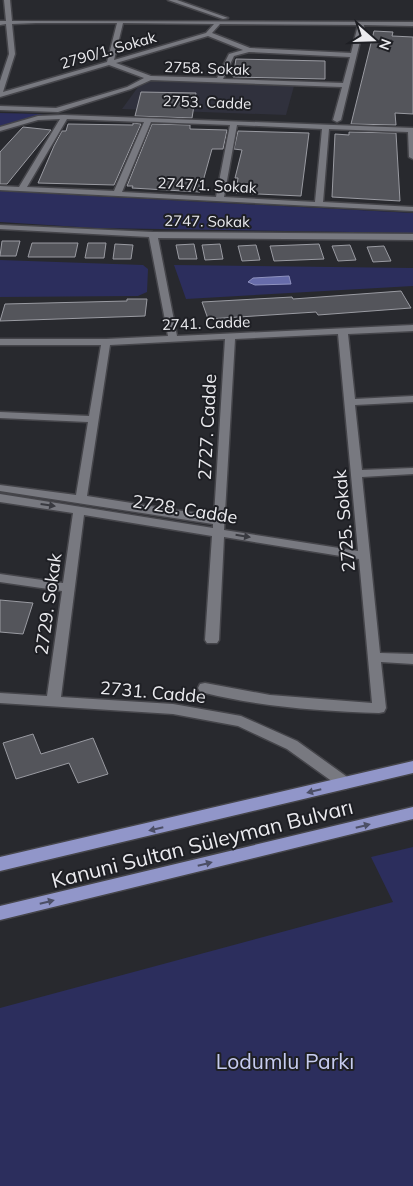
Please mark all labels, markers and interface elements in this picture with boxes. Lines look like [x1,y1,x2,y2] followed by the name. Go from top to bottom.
[348,15,398,65] north arrow
[58,27,158,73] street label: 2790/1. Sokak
[375,36,395,52] text: N
[164,57,250,79] street label: 2758. Sokak
[162,91,252,113] street label: 2753. Cadde
[157,173,257,197] street label: 2747/1. Sokak
[164,211,250,231] street label: 2747. Sokak
[161,312,251,334] street label: 2741. Cadde
[193,373,221,481] street label: 2727. Cadde
[328,468,360,573] street label: 2725. Sokak
[131,489,239,529] street label: 2728. Cadde
[41,501,57,509] one-way arrow
[236,533,252,541] one-way arrow
[29,551,67,656] street label: 2729. Sokak
[99,676,207,708] street label: 2731. Cadde
[307,787,322,795] one-way arrow
[48,793,356,893] street label: Kanuni Sultan Süleyman Bulvarı
[356,822,371,830] one-way arrow
[148,825,164,833] one-way arrow
[198,860,213,868] one-way arrow
[40,898,55,906] one-way arrow
[216,1048,354,1074] park label: Lodumlu Parkı

